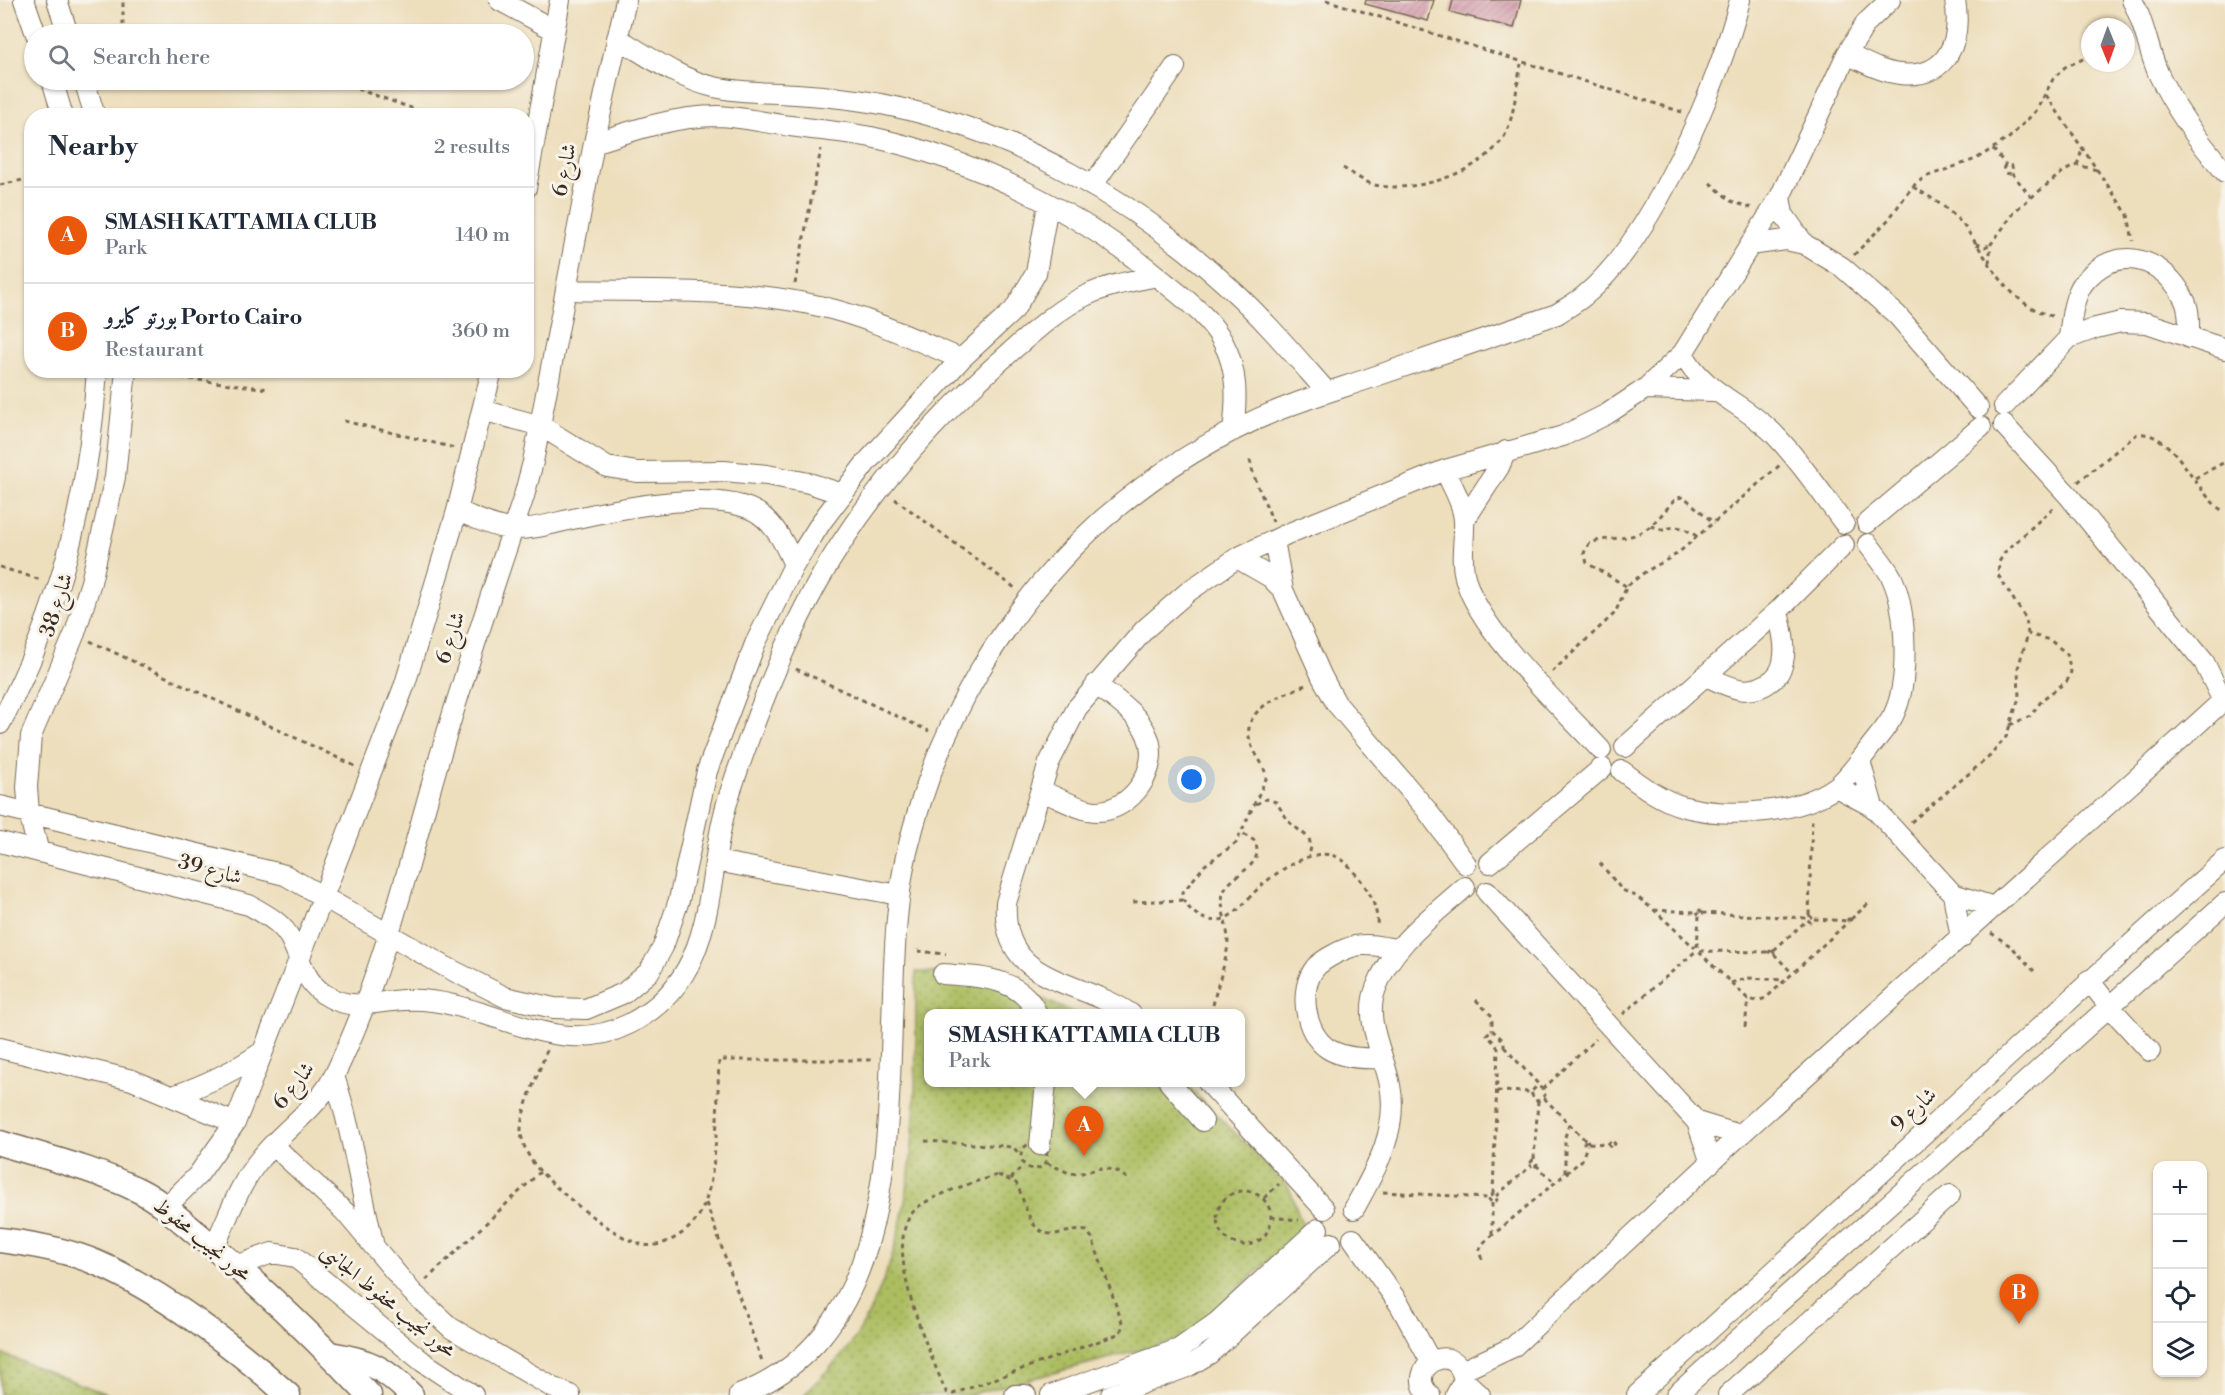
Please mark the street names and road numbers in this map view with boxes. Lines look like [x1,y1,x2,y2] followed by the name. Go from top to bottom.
[547,141,587,200] street label: شارع 6
[35,570,83,641] street label: شارع 38
[430,609,475,669] street label: شارع 6
[174,849,245,895] street label: شارع 39
[267,1057,324,1118] street label: شارع 6
[1886,1082,1945,1141] street label: شارع 9
[148,1193,257,1288] street label: محور نجيب محفوظ
[314,1238,461,1365] street label: محور نجيب محفوظ الجانبى

